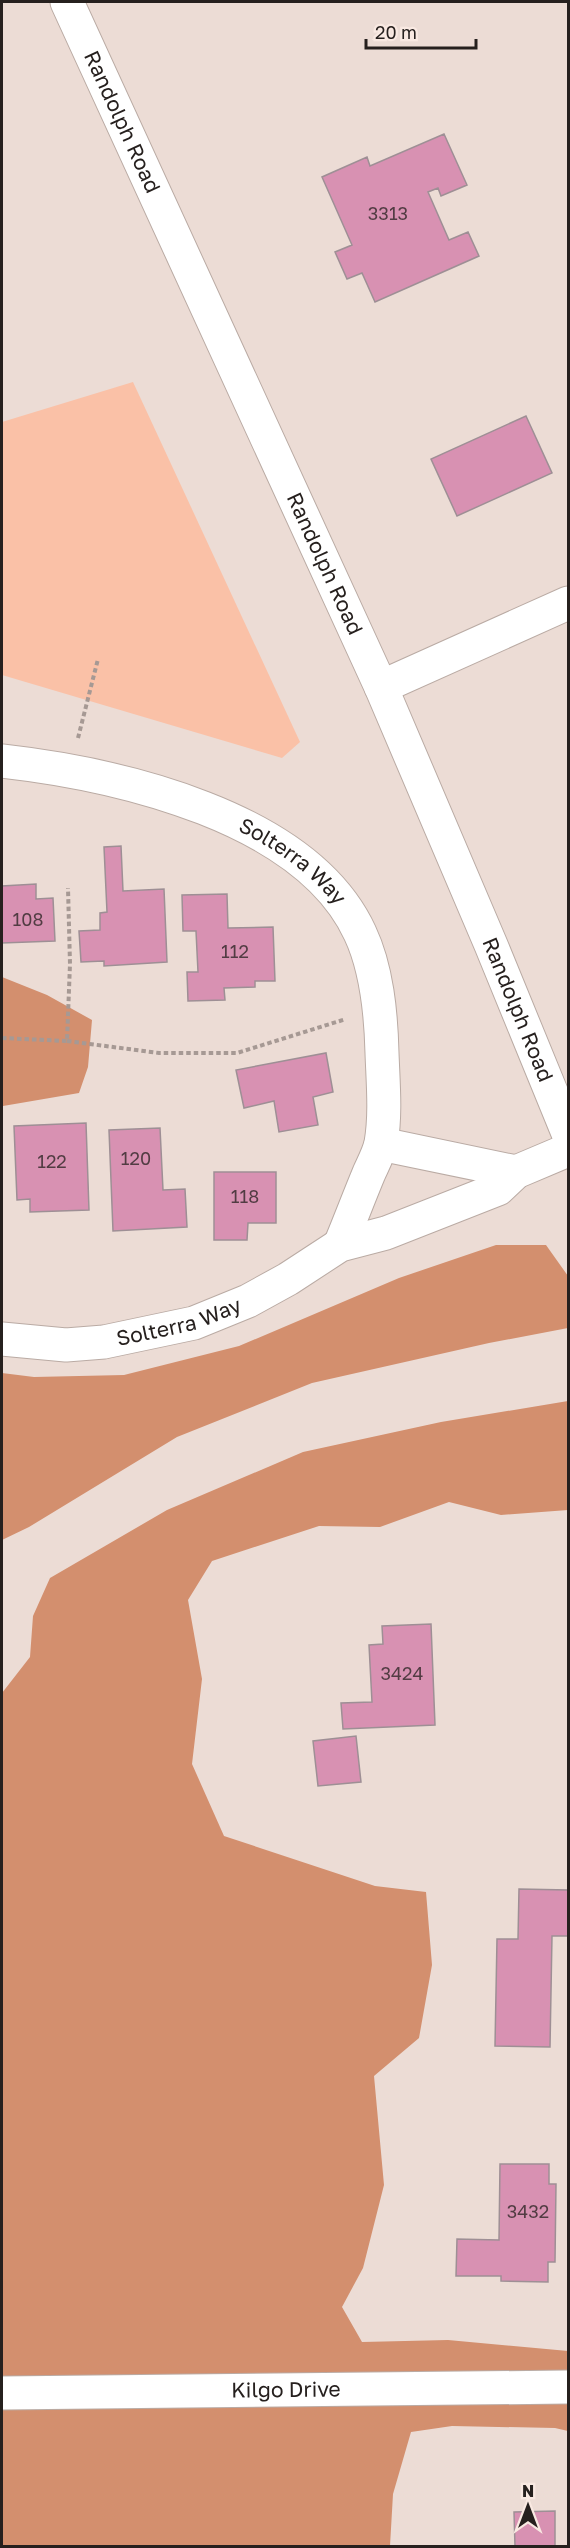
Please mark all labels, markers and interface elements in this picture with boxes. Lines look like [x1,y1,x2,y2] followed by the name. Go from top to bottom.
[366,12,476,50] scale bar
[375,21,417,43] text: 20 m
[79,46,167,197] street label: Randolph Road
[368,202,408,224] house number: 3313
[282,488,369,639] street label: Randolph Road
[235,811,353,910] street label: Solterra Way
[13,908,43,930] house number: 108
[477,933,560,1085] street label: Randolph Road
[221,940,249,962] house number: 112
[121,1147,151,1169] house number: 120
[37,1150,67,1172] house number: 122
[231,1185,259,1207] house number: 118
[114,1291,245,1351] street label: Solterra Way
[381,1662,423,1684] house number: 3424
[507,2200,549,2222] house number: 3432
[231,2375,341,2403] street label: Kilgo Drive
[498,2476,558,2536] north arrow
[522,2481,534,2501] text: N

